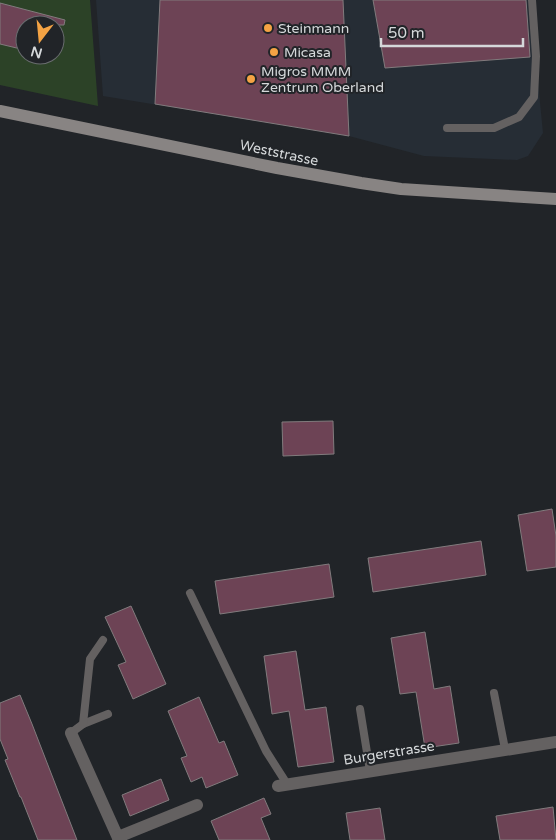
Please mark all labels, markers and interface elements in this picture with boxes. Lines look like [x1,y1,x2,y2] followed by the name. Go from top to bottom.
[15,15,65,65] north arrow
[381,15,524,47] scale bar
[278,20,349,37] place label: Steinmann
[262,22,274,34] marker: Steinmann
[388,24,425,42] text: 50 m
[29,42,44,62] text: N
[284,44,331,61] place label: Micasa
[268,46,280,58] marker: Micasa
[261,63,384,96] place label: Migros MMM Zentrum Oberland
[245,73,257,85] marker: Migros MMM Zentrum Oberland
[238,136,320,170] street label: Weststrasse
[342,737,436,769] street label: Burgerstrasse

